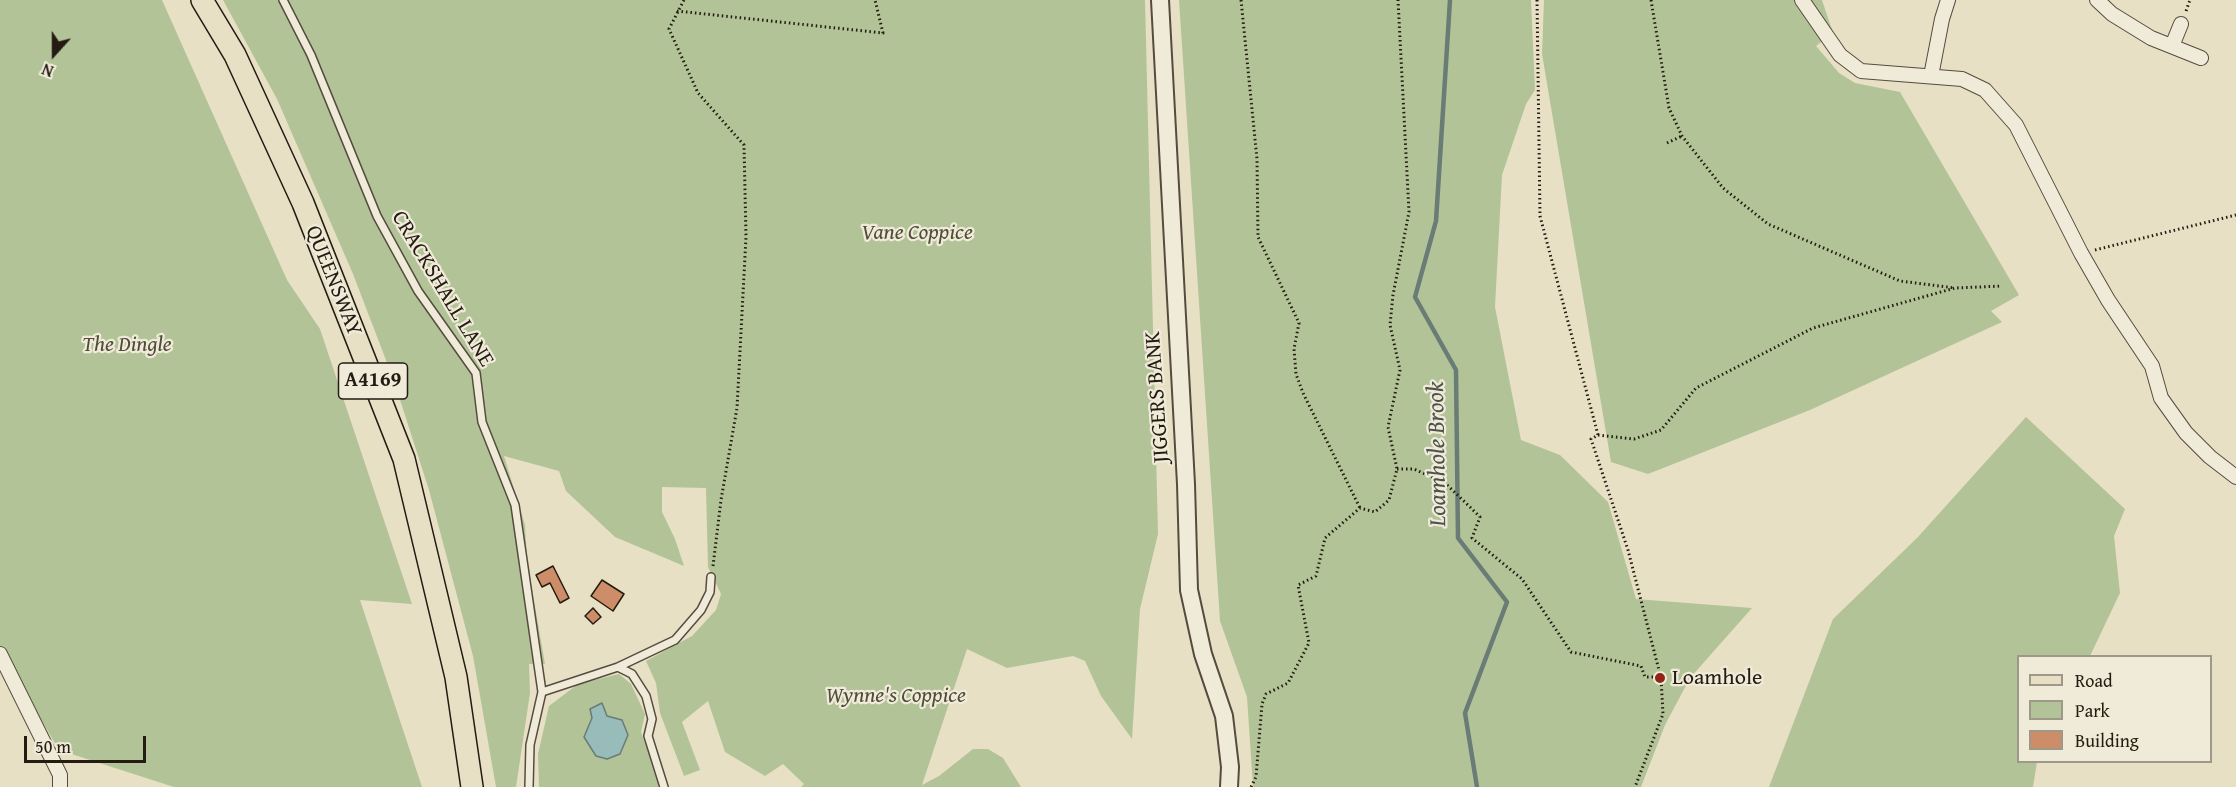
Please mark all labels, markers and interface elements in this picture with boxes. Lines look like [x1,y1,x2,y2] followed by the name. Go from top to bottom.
[24,24,84,84] north arrow
[38,58,57,84] text: N
[385,206,499,372] street label: CRACKSHALL LANE
[861,220,973,246] park label: Vane Coppice
[299,222,367,340] street label: QUEENSWAY
[1140,330,1176,464] street label: JIGGERS BANK
[82,332,172,358] park label: The Dingle
[338,363,407,399] road number: A4169
[1422,381,1454,527] water label: Loamhole Brook
[2017,655,2212,763] legend
[1672,665,1762,691] place label: Loamhole
[2075,667,2113,694] text: Road
[1653,671,1667,685] marker: Loamhole
[826,683,966,709] park label: Wynne's Coppice
[2075,697,2110,724] text: Park
[27,724,148,762] scale bar
[2075,727,2139,754] text: Building
[35,733,71,760] text: 50 m

